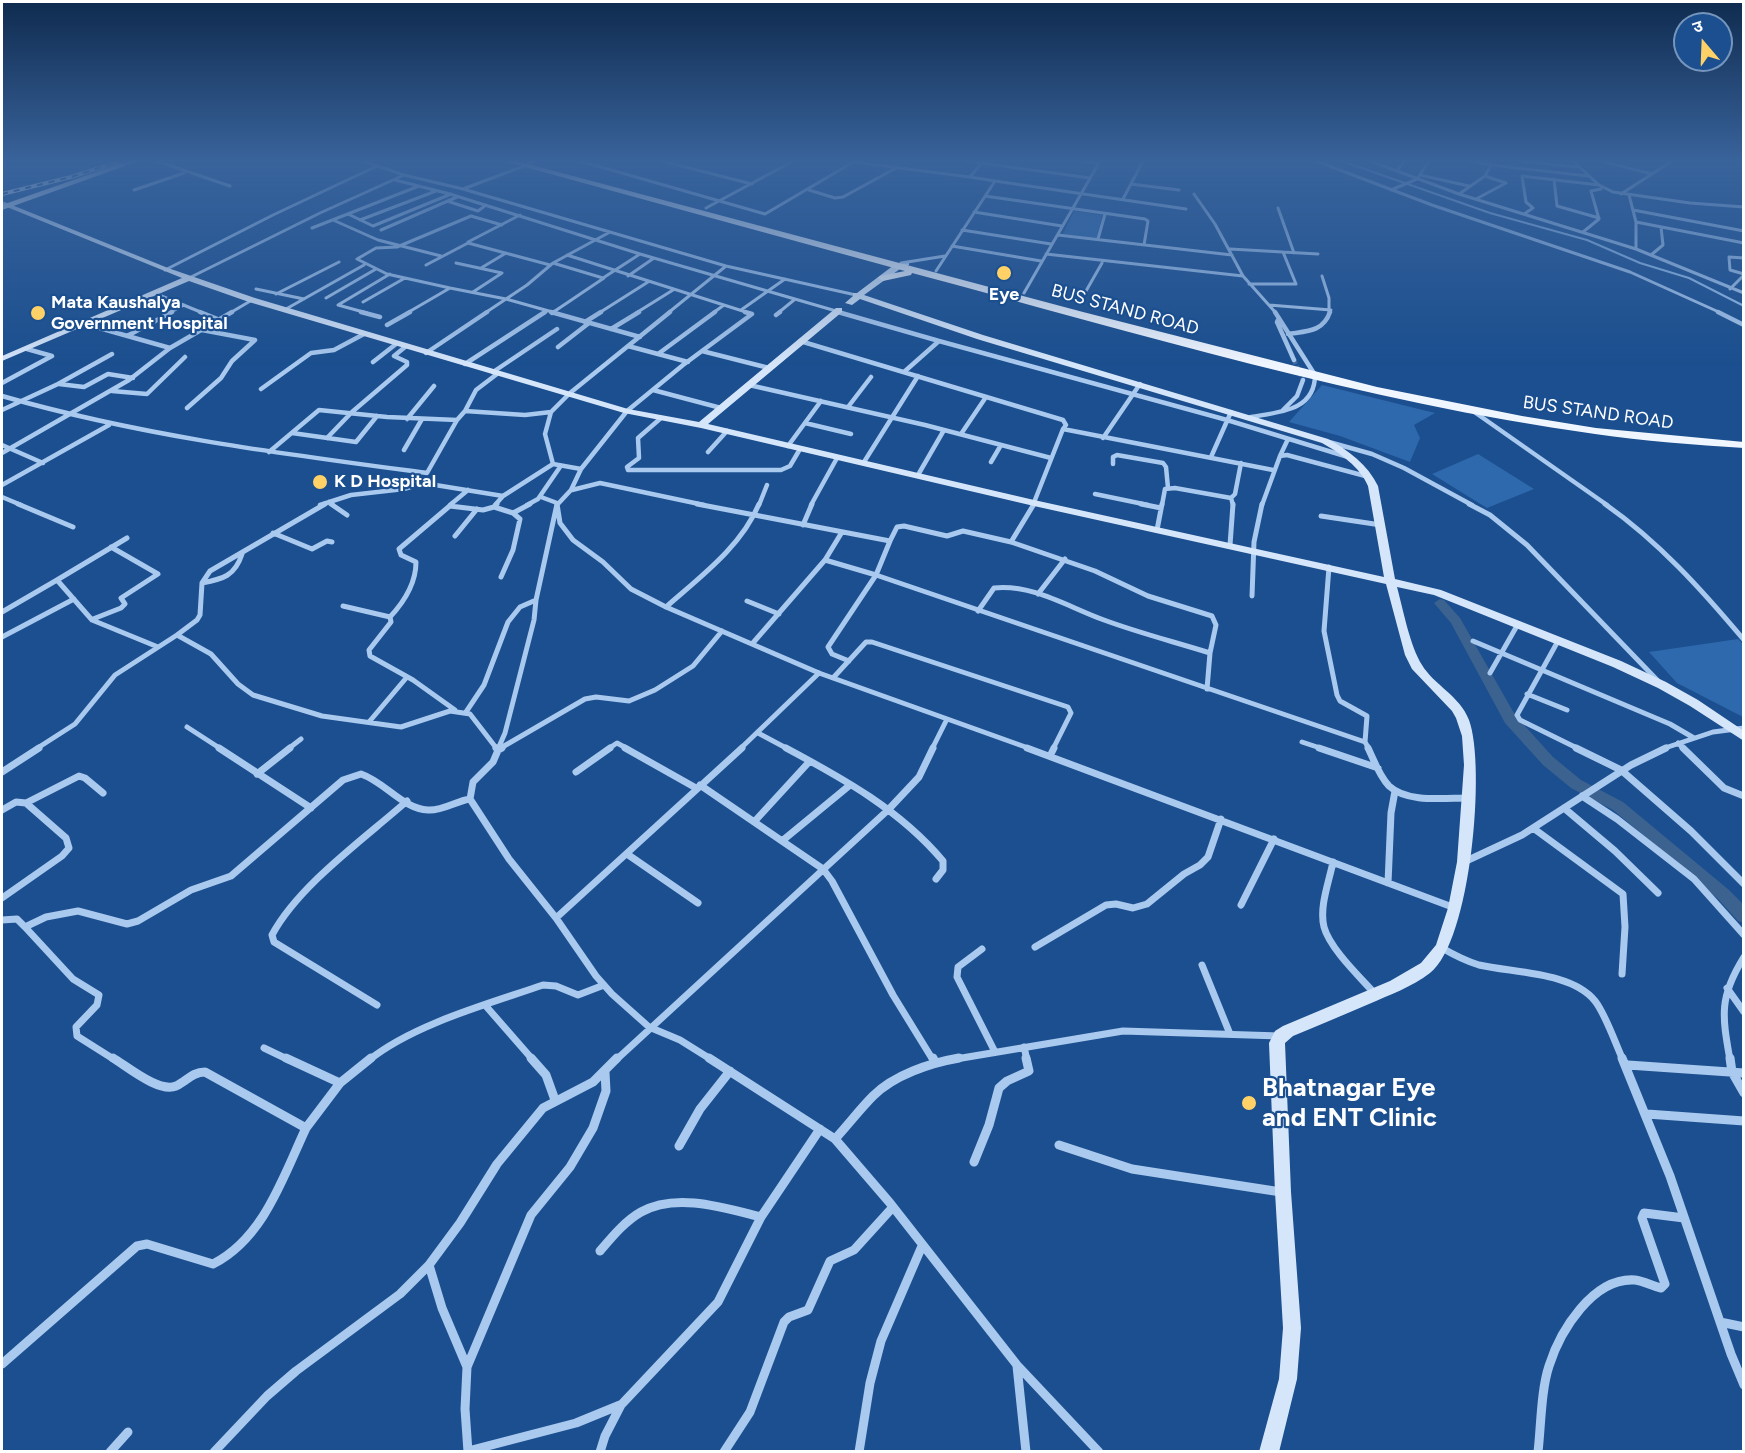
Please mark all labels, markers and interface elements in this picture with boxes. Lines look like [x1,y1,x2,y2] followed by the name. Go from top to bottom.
[1673,12,1733,72] north arrow
[1690,16,1705,37] text: उ
[995,264,1013,282] marker: Eye
[1049,280,1201,340] street label: BUS STAND ROAD
[989,284,1019,306] place label: Eye
[51,292,228,334] place label: Mata Kaushalya Government Hospital
[29,304,47,322] marker: Mata Kaushalya Government Hospital
[1521,392,1675,434] street label: BUS STAND ROAD
[334,471,436,493] place label: K D Hospital
[311,473,329,491] marker: K D Hospital
[1262,1072,1437,1134] place label: Bhatnagar Eye and ENT Clinic
[1240,1094,1258,1112] marker: Bhatnagar Eye and ENT Clinic

